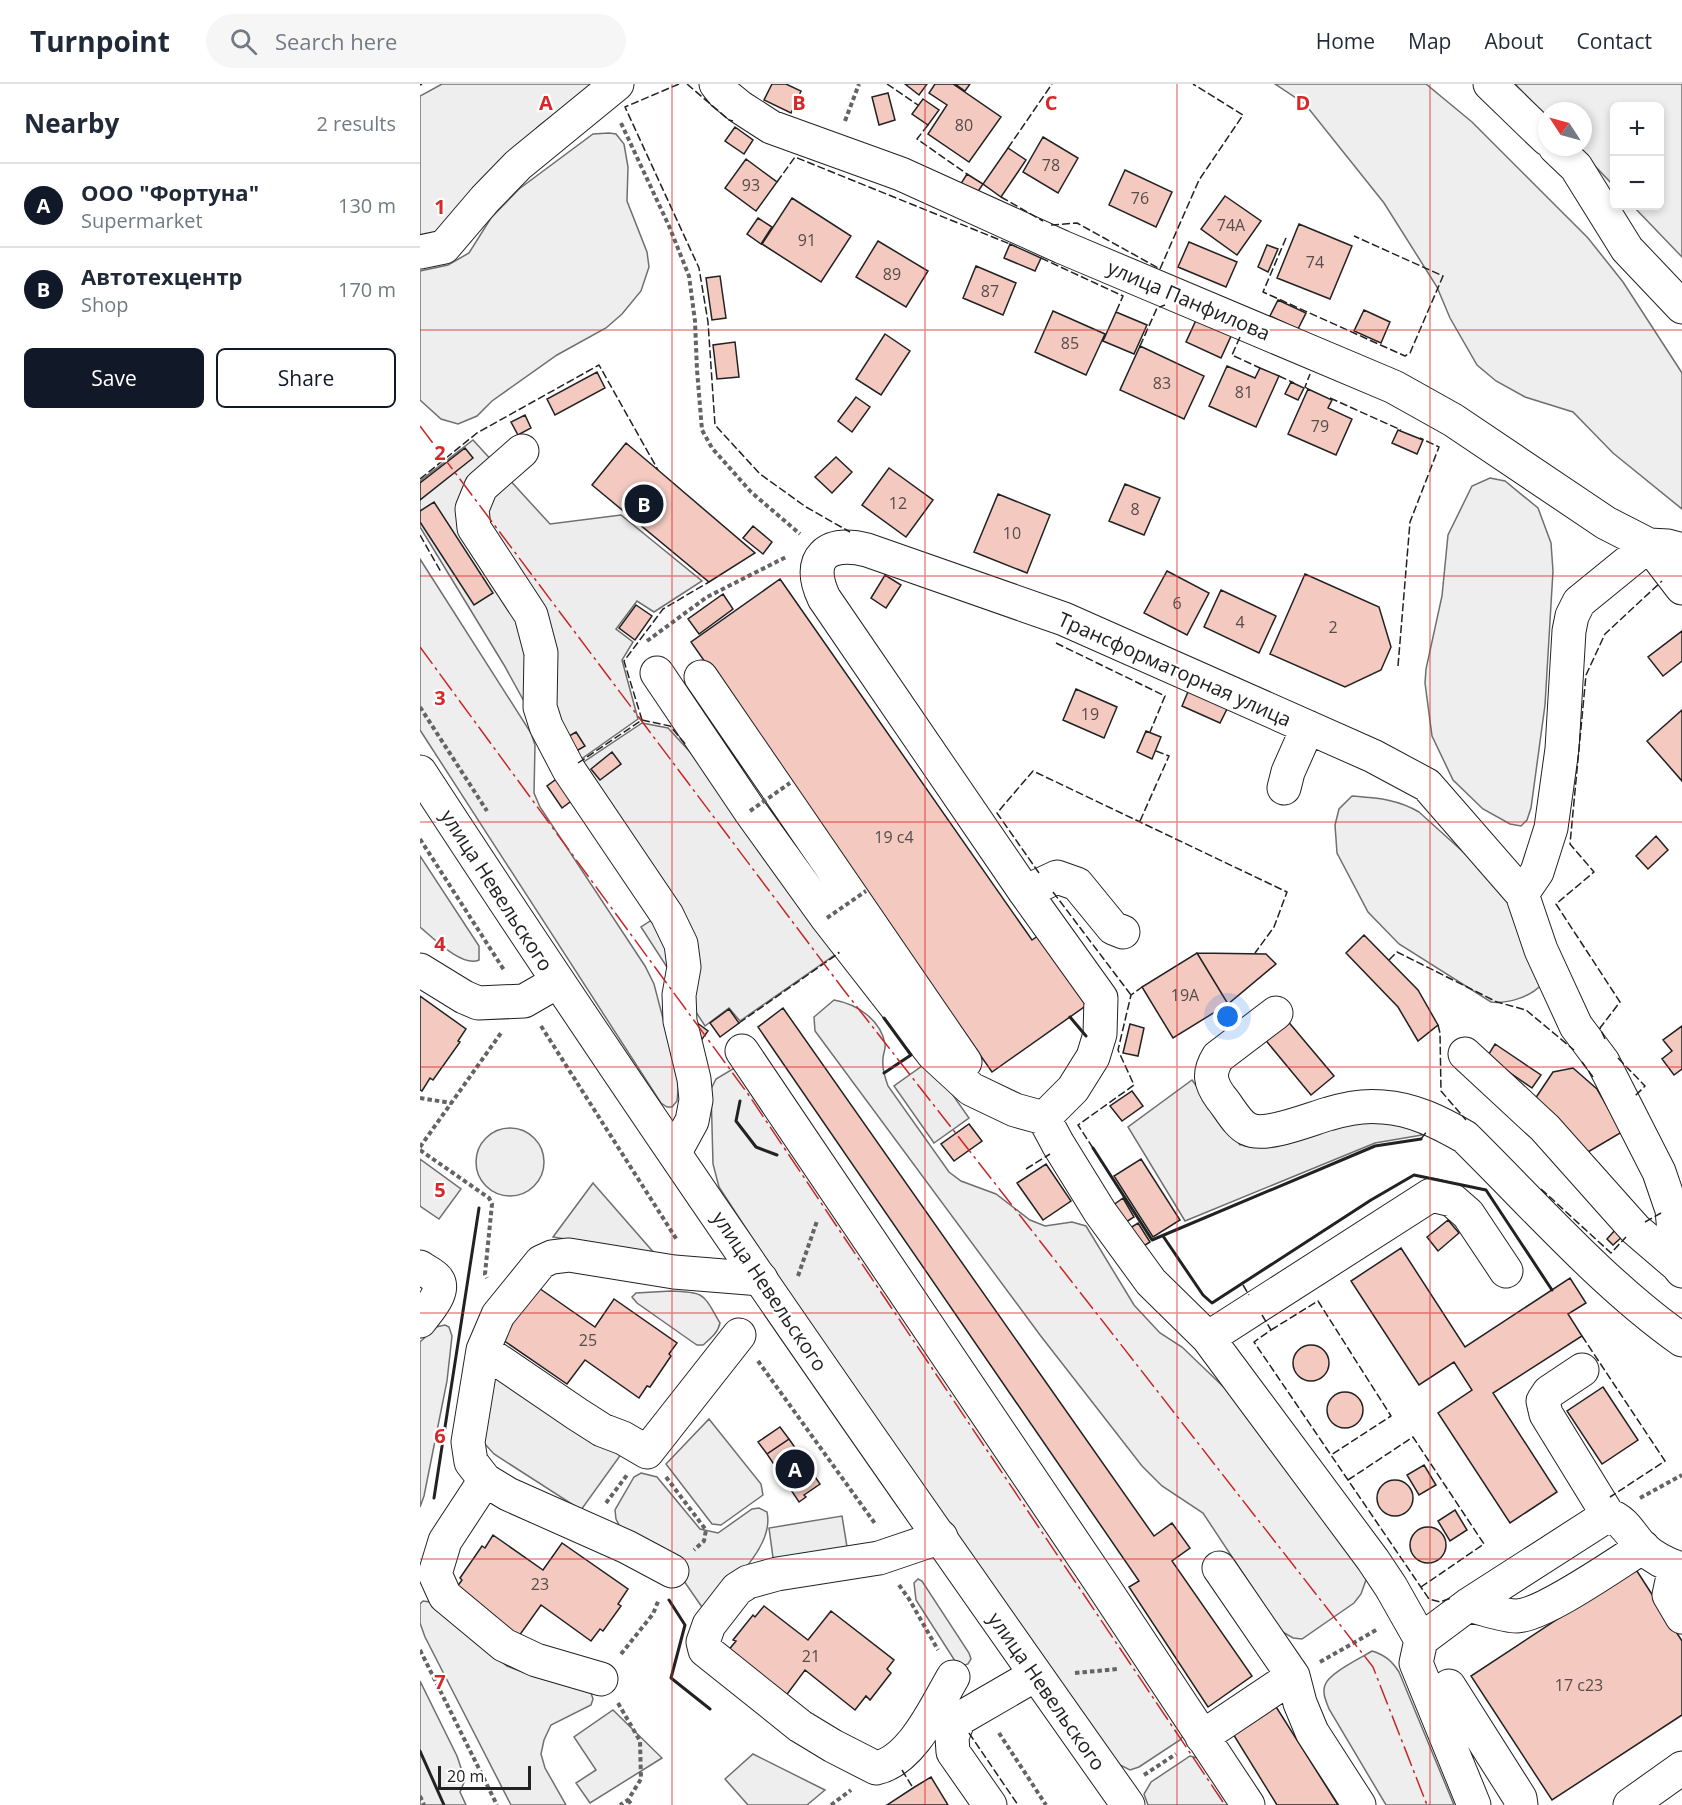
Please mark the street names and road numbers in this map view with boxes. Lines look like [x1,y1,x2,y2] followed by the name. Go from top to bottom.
[1103,253,1275,347] street label: улица Панфилова
[1054,605,1296,733] street label: Трансформаторная улица
[435,804,559,976] street label: улица Невельского
[706,1206,834,1376] street label: улица Невельского
[982,1606,1112,1776] street label: улица Невельского

